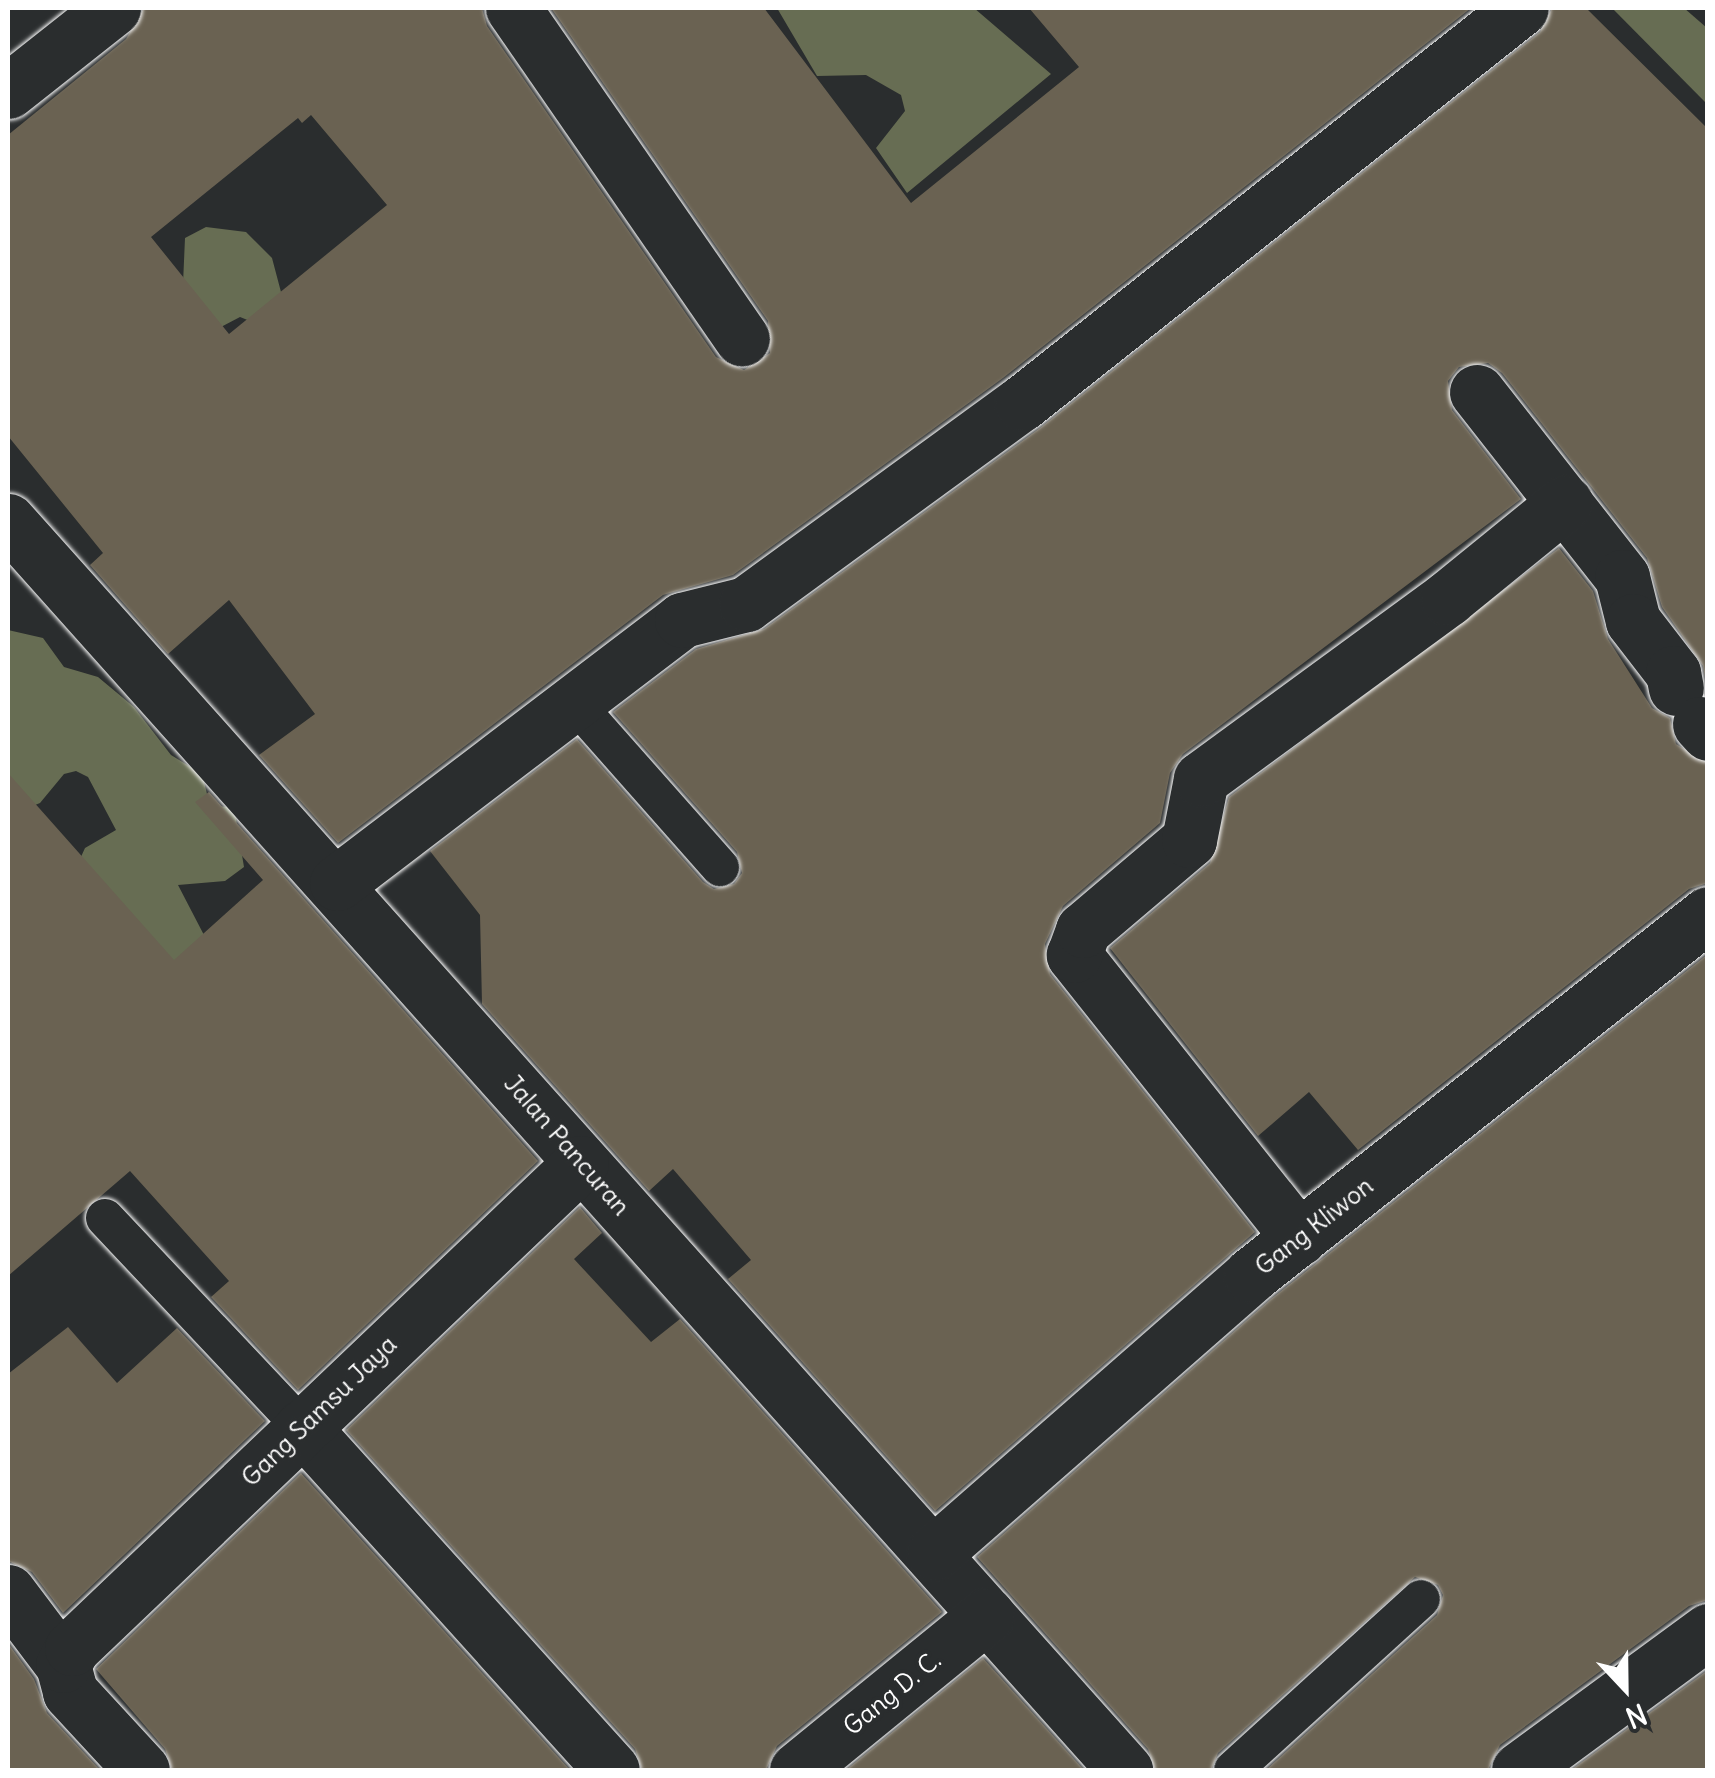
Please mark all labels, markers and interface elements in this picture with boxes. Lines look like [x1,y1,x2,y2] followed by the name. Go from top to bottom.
[498,1069,636,1221] street label: Jalan Pancuran
[1249,1171,1379,1281] street label: Gang Kliwon
[235,1329,403,1493] street label: Gang Samsu Jaya
[1575,1638,1675,1738] north arrow
[837,1645,947,1741] street label: Gang D. C.
[1621,1695,1652,1736] text: N

